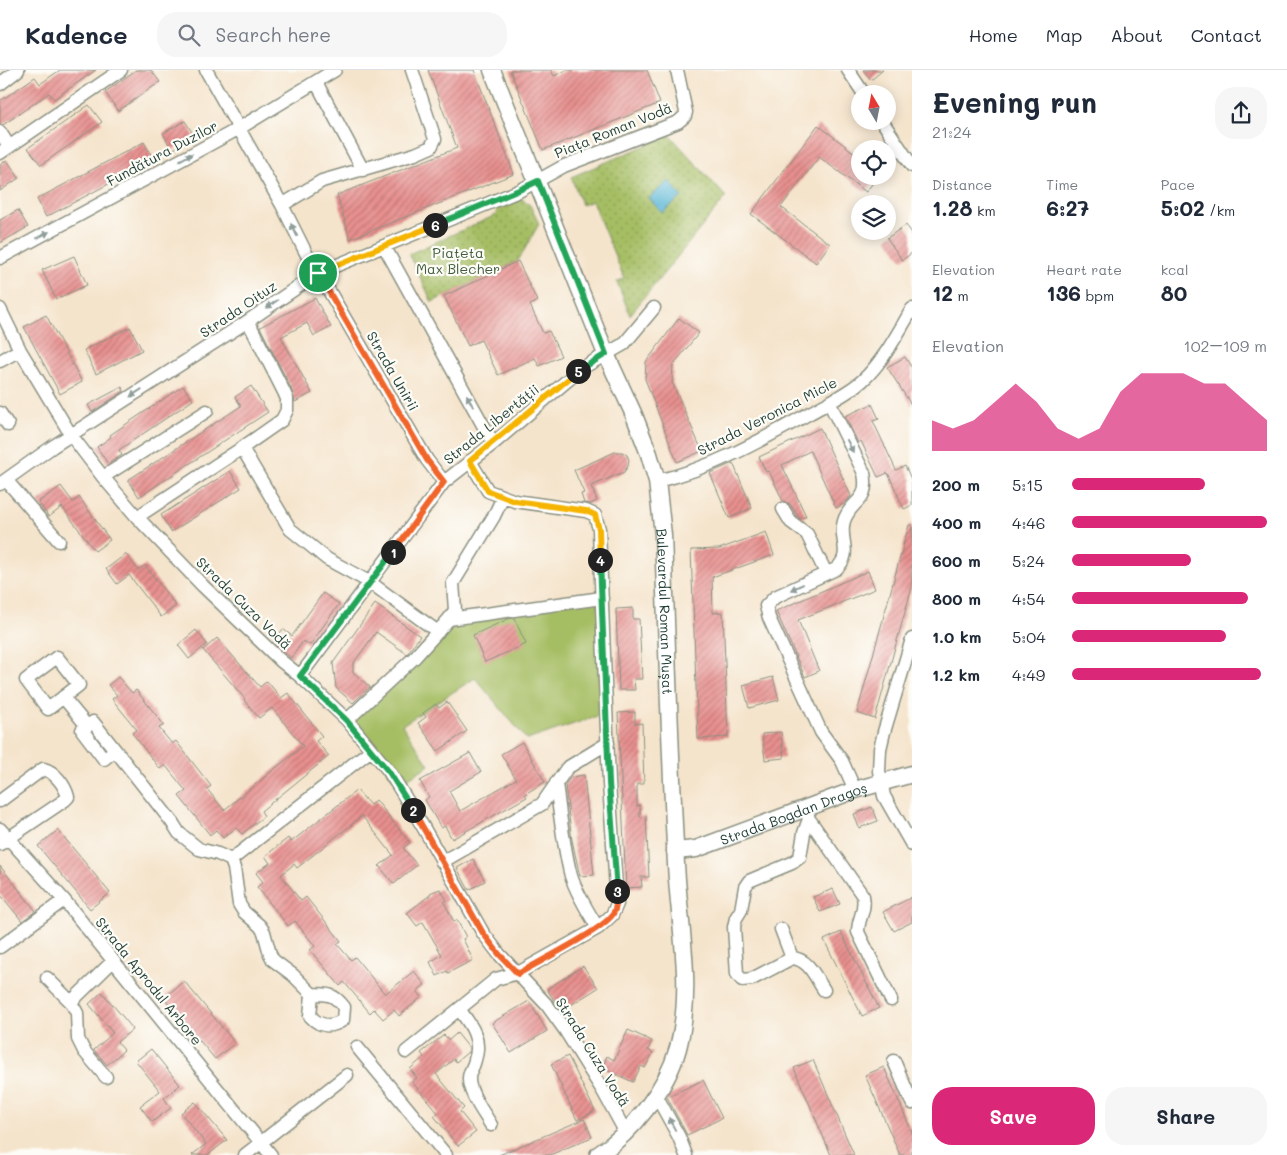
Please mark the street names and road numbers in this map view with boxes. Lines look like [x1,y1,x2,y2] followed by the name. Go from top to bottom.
[551,98,675,162] street label: Piața Roman Vodă
[103,116,221,190] street label: Fundătura Duzilor
[196,276,280,342] street label: Strada Oituz
[363,328,423,414] street label: Strada Unirii
[694,373,840,459] street label: Strada Veronica Micle
[439,380,543,468] street label: Strada Libertății
[653,527,678,695] street label: Bulevardul Roman Mușat
[192,553,296,653] street label: Strada Cuza Vodă
[717,778,869,849] street label: Strada Bogdan Dragoș
[91,913,207,1049] street label: Strada Aprodul Arbore
[552,994,634,1110] street label: Strada Cuza Vodă

